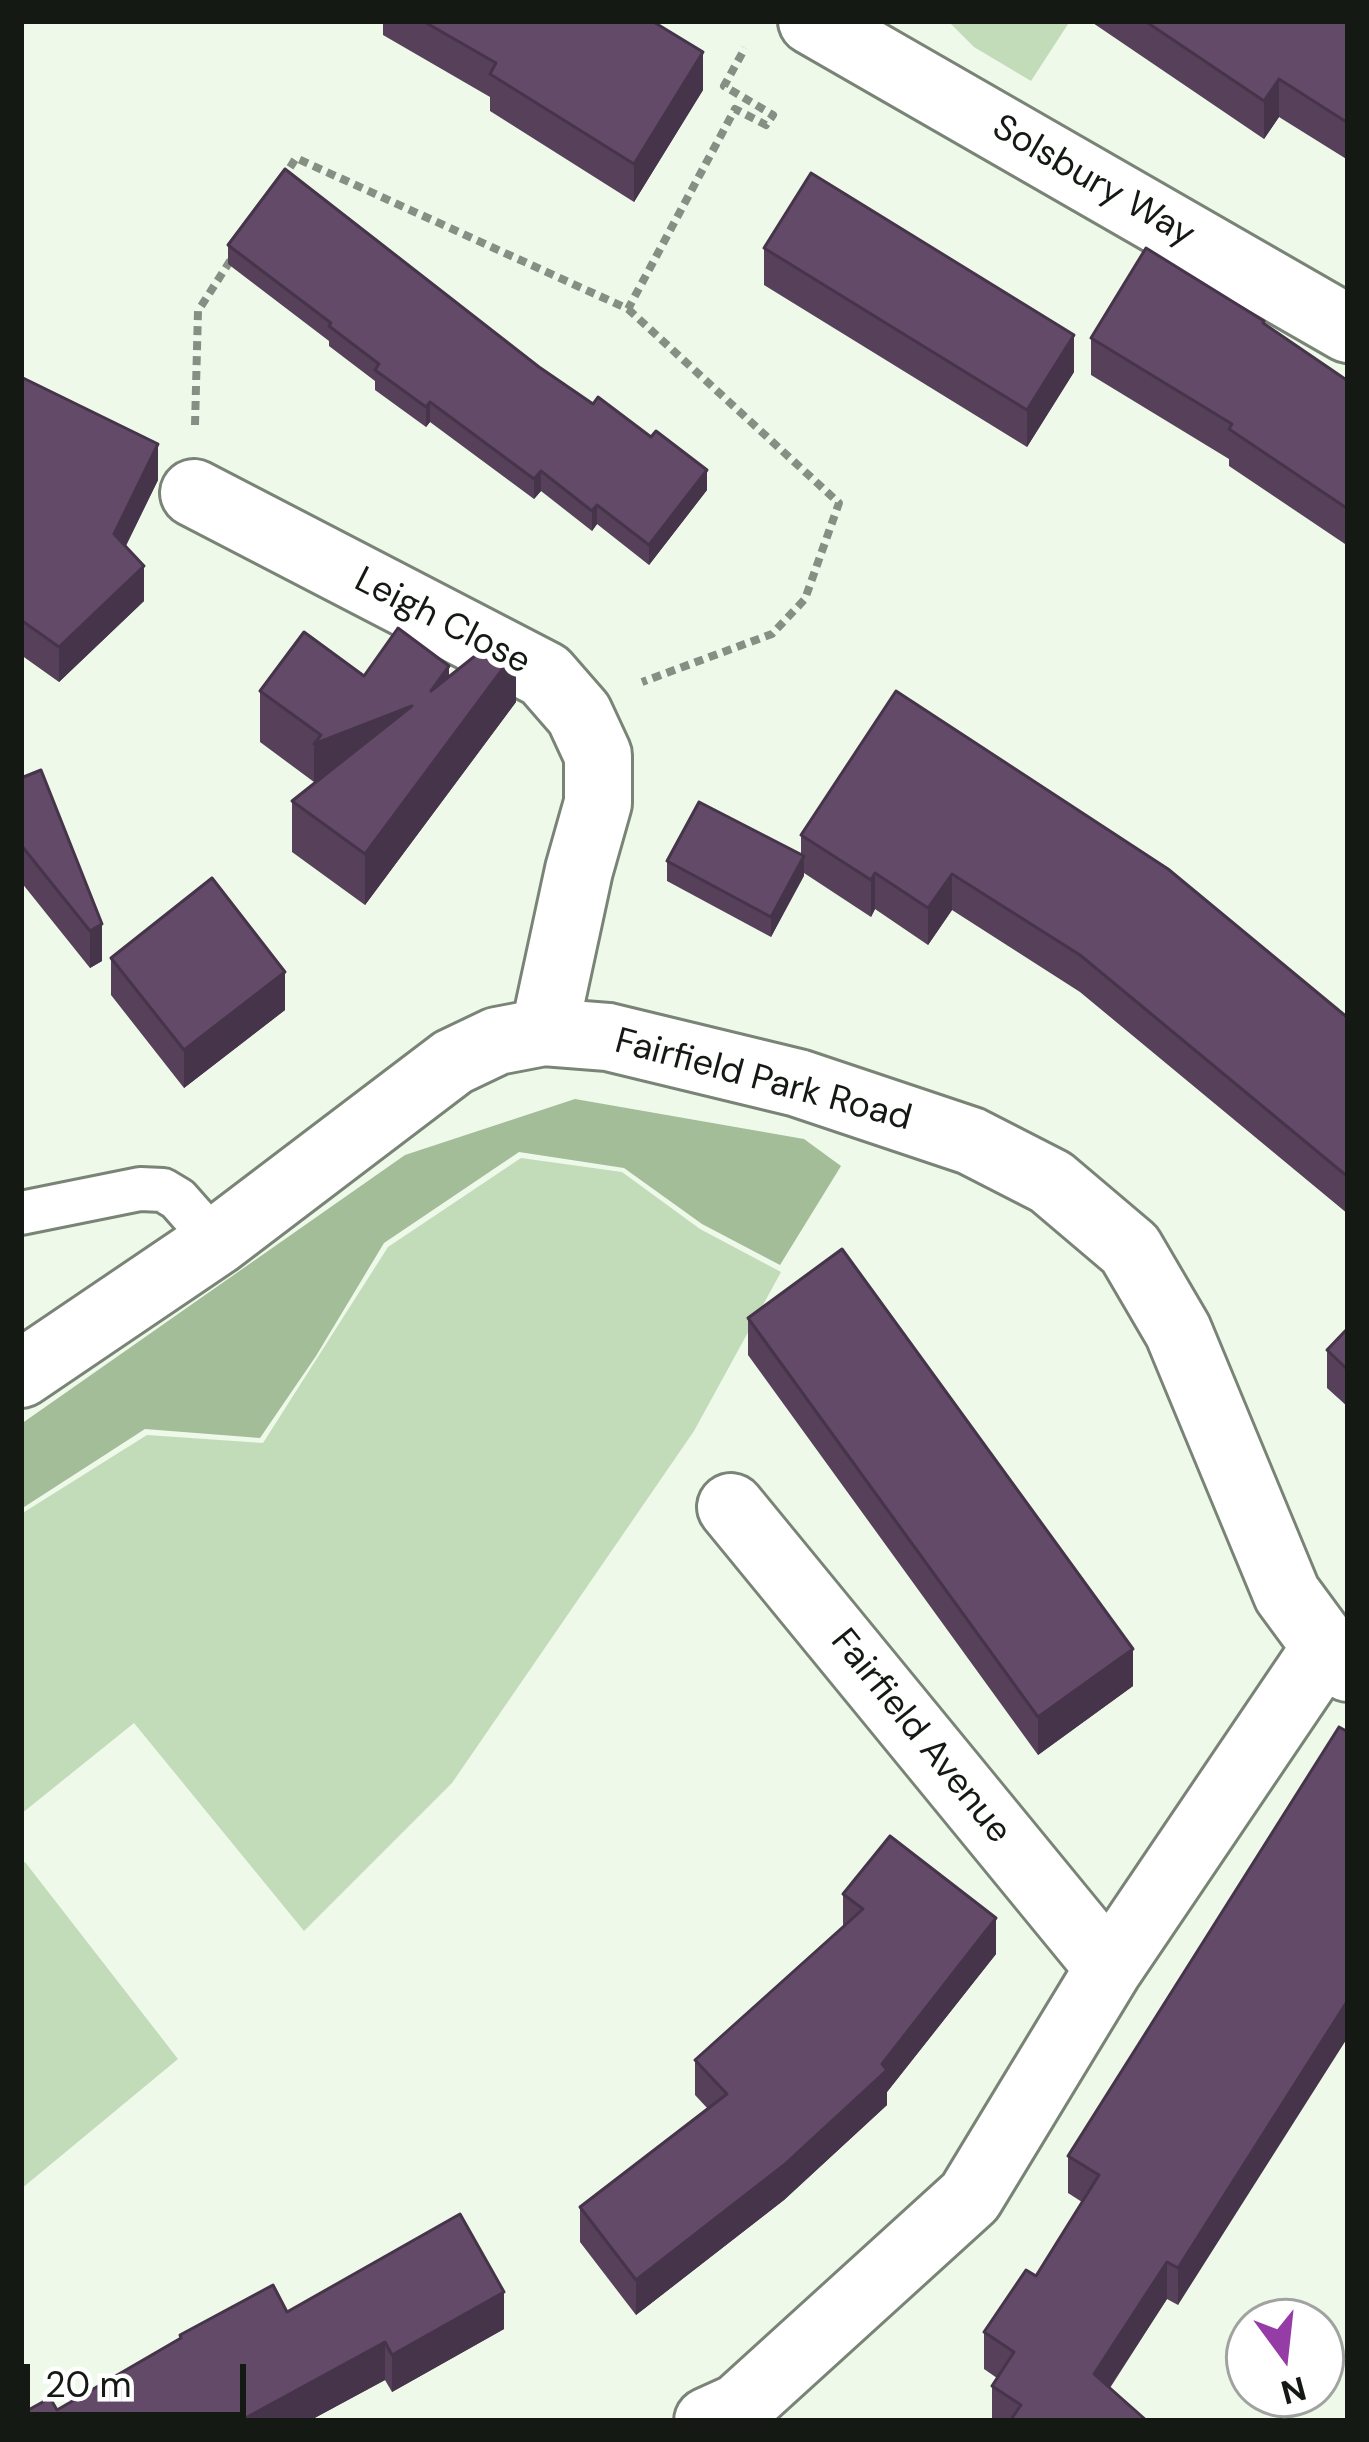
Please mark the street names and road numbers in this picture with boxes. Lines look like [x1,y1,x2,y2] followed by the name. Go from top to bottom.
[984,107,1202,257] street label: Solsbury Way
[347,559,537,685] street label: Leigh Close
[610,1021,916,1141] street label: Fairfield Park Road
[821,1621,1019,1853] street label: Fairfield Avenue

